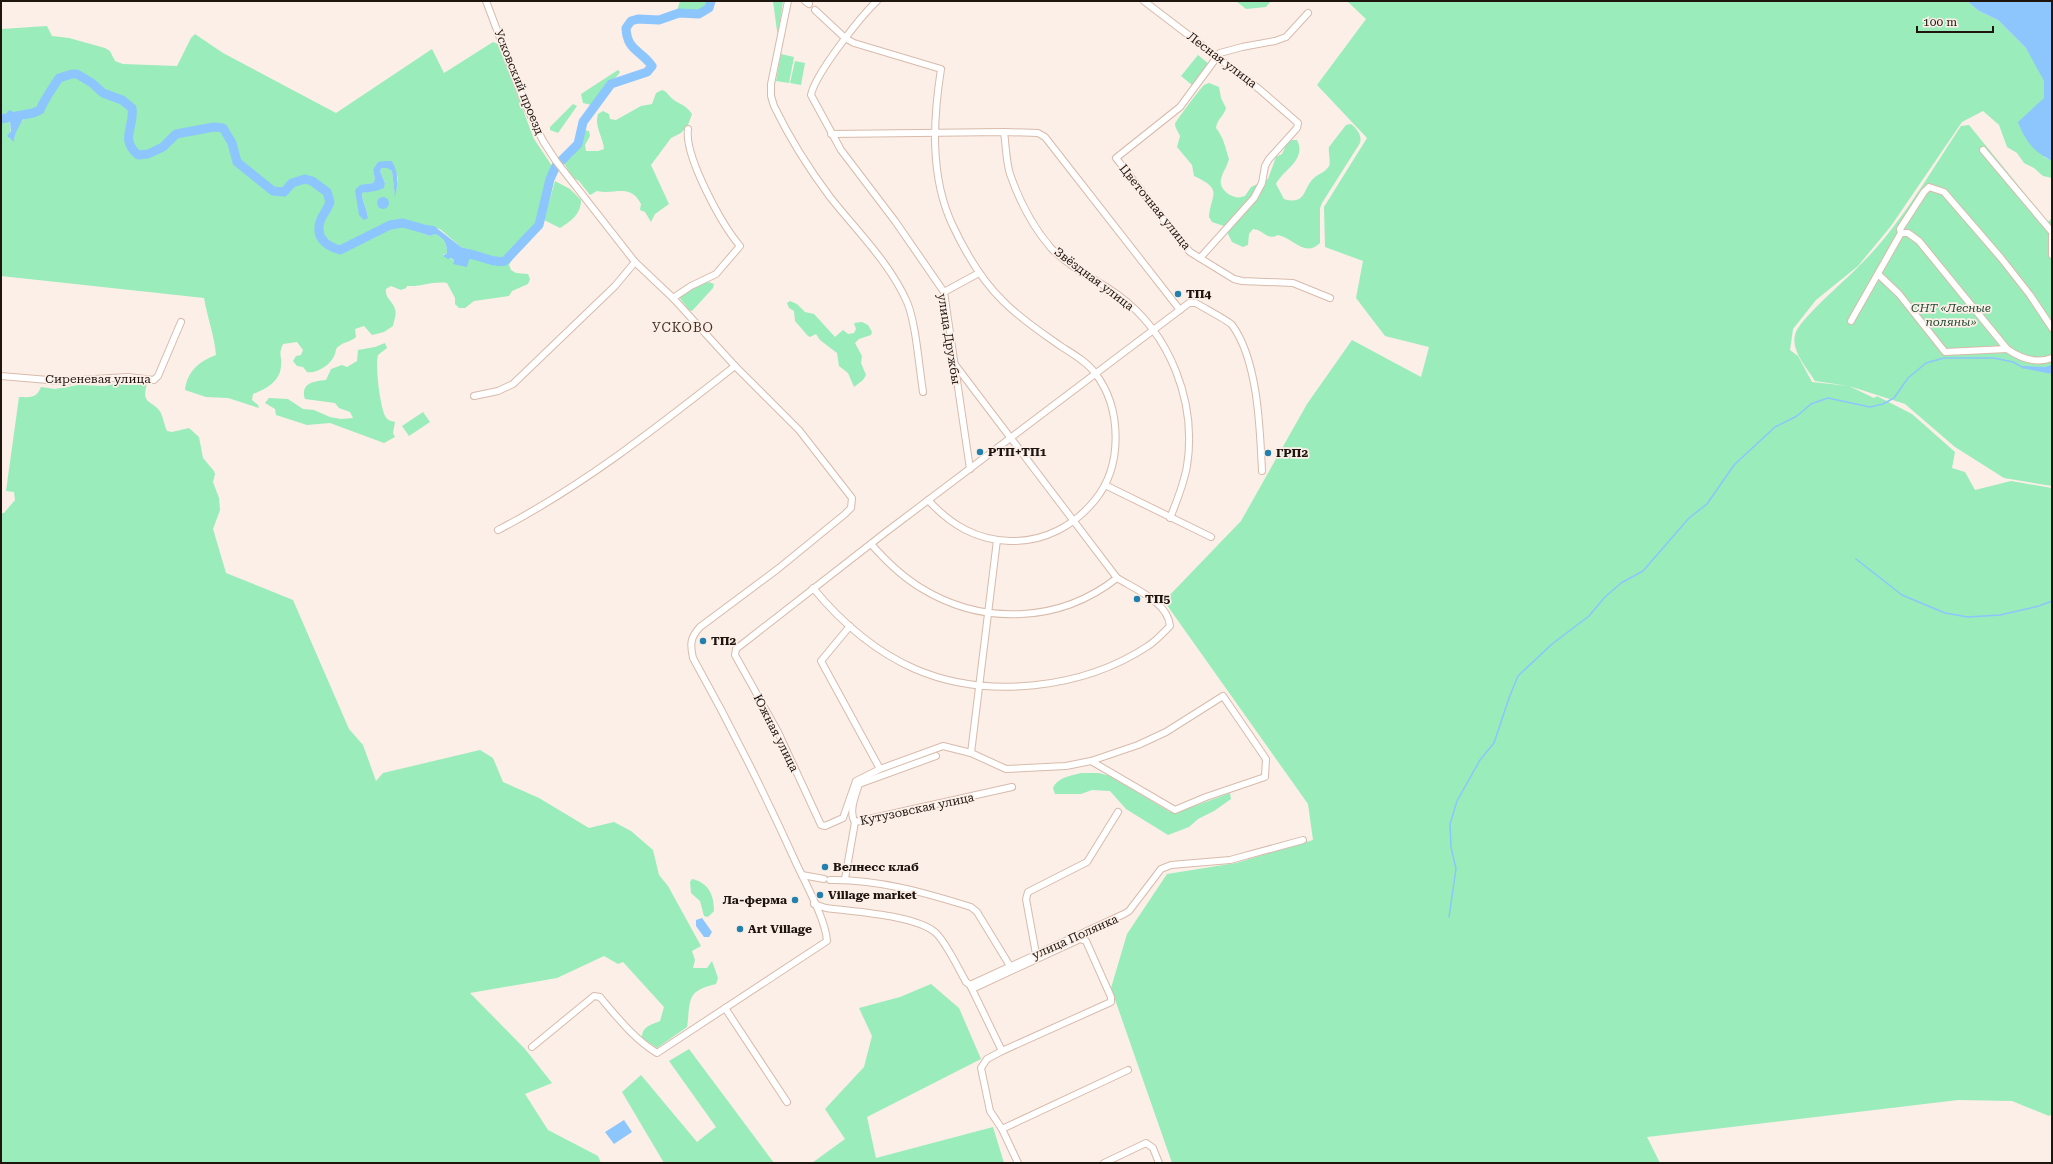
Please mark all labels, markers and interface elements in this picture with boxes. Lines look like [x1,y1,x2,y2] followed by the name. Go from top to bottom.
[1917,8,1993,34] scale bar
[1923,15,1957,29] text: 100 m
[492,27,547,137] street label: Усковский проезд
[1184,29,1260,91] street label: Лесная улица
[1116,162,1194,253] street label: Цветочная улица
[1051,245,1137,314] street label: Звёздная улица
[1186,287,1211,301] place label: ТП4
[1173,289,1183,299] marker: ТП4
[935,293,963,386] street label: улица Дружбы
[1911,301,1991,329] park label: СНТ «Лесные поляны»
[652,320,714,335] district label: УСКОВО
[45,372,151,386] street label: Сиреневая улица
[988,445,1047,459] place label: РТП+ТП1
[1276,446,1308,460] place label: ГРП2
[975,447,985,457] marker: РТП+ТП1
[1263,448,1273,458] marker: ГРП2
[1145,592,1170,606] place label: ТП5
[1132,594,1142,604] marker: ТП5
[711,634,736,648] place label: ТП2
[698,636,708,646] marker: ТП2
[750,692,802,775] street label: Южная улица
[859,790,976,828] street label: Кутузовская улица
[833,860,919,874] place label: Велнесс клаб
[820,862,830,872] marker: Велнесс клаб
[828,888,917,902] place label: Village market
[815,890,825,900] marker: Village market
[723,893,787,907] place label: Ла-ферма
[790,895,800,905] marker: Ла-ферма
[1030,912,1121,962] street label: улица Полянка
[748,922,812,936] place label: Art Village
[735,924,745,934] marker: Art Village

